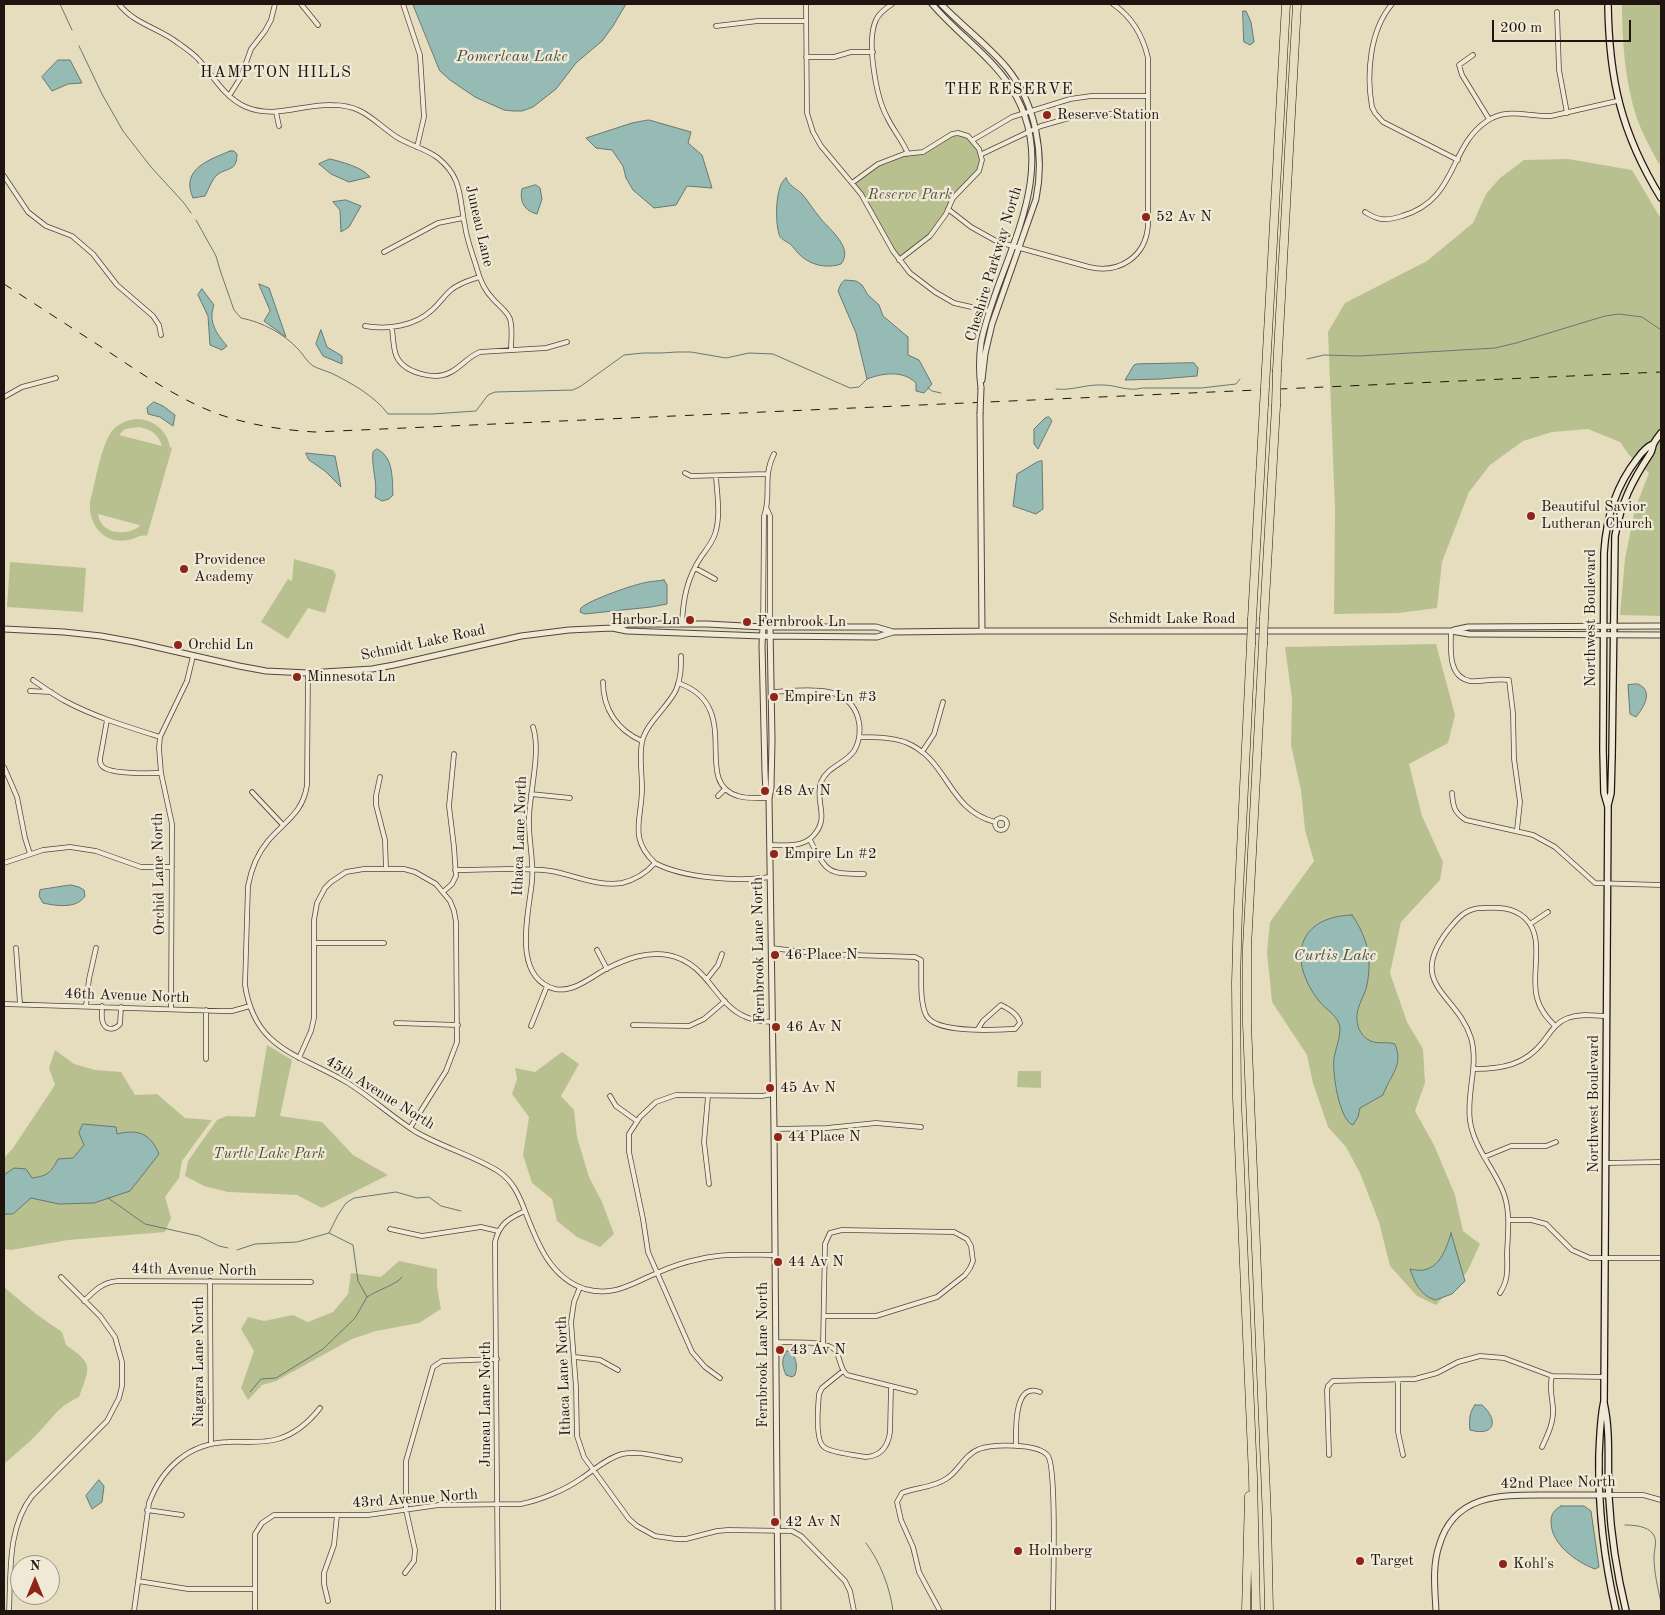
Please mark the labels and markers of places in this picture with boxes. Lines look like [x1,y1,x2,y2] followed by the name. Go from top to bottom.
[1057,106,1159,124] place label: Reserve Station
[1041,109,1053,121] marker: Reserve Station
[1156,208,1212,226] place label: 52 Av N
[1140,211,1152,223] marker: 52 Av N
[1541,498,1652,533] place label: Beautiful Savior Lutheran Church
[1525,510,1537,522] marker: Beautiful Savior Lutheran Church
[194,551,265,586] place label: Providence Academy
[178,563,190,575] marker: Providence Academy
[611,611,680,629] place label: Harbor Ln
[757,613,846,631] place label: Fernbrook Ln
[684,614,696,626] marker: Harbor Ln
[741,616,753,628] marker: Fernbrook Ln
[188,636,254,654] place label: Orchid Ln
[172,639,184,651] marker: Orchid Ln
[307,668,396,686] place label: Minnesota Ln
[291,671,303,683] marker: Minnesota Ln
[784,688,877,706] place label: Empire Ln #3
[768,691,780,703] marker: Empire Ln #3
[775,782,831,800] place label: 48 Av N
[759,785,771,797] marker: 48 Av N
[784,845,877,863] place label: Empire Ln #2
[768,848,780,860] marker: Empire Ln #2
[785,946,857,964] place label: 46 Place N
[769,949,781,961] marker: 46 Place N
[786,1018,842,1036] place label: 46 Av N
[770,1021,782,1033] marker: 46 Av N
[780,1079,836,1097] place label: 45 Av N
[764,1082,776,1094] marker: 45 Av N
[788,1128,860,1146] place label: 44 Place N
[772,1131,784,1143] marker: 44 Place N
[788,1253,844,1271] place label: 44 Av N
[772,1256,784,1268] marker: 44 Av N
[790,1341,846,1359] place label: 43 Av N
[774,1344,786,1356] marker: 43 Av N
[785,1513,841,1531] place label: 42 Av N
[769,1516,781,1528] marker: 42 Av N
[1028,1542,1092,1560] place label: Holmberg
[1012,1545,1024,1557] marker: Holmberg
[1370,1552,1414,1570] place label: Target
[1354,1555,1366,1567] marker: Target
[1513,1555,1554,1573] place label: Kohl's
[1497,1558,1509,1570] marker: Kohl's

